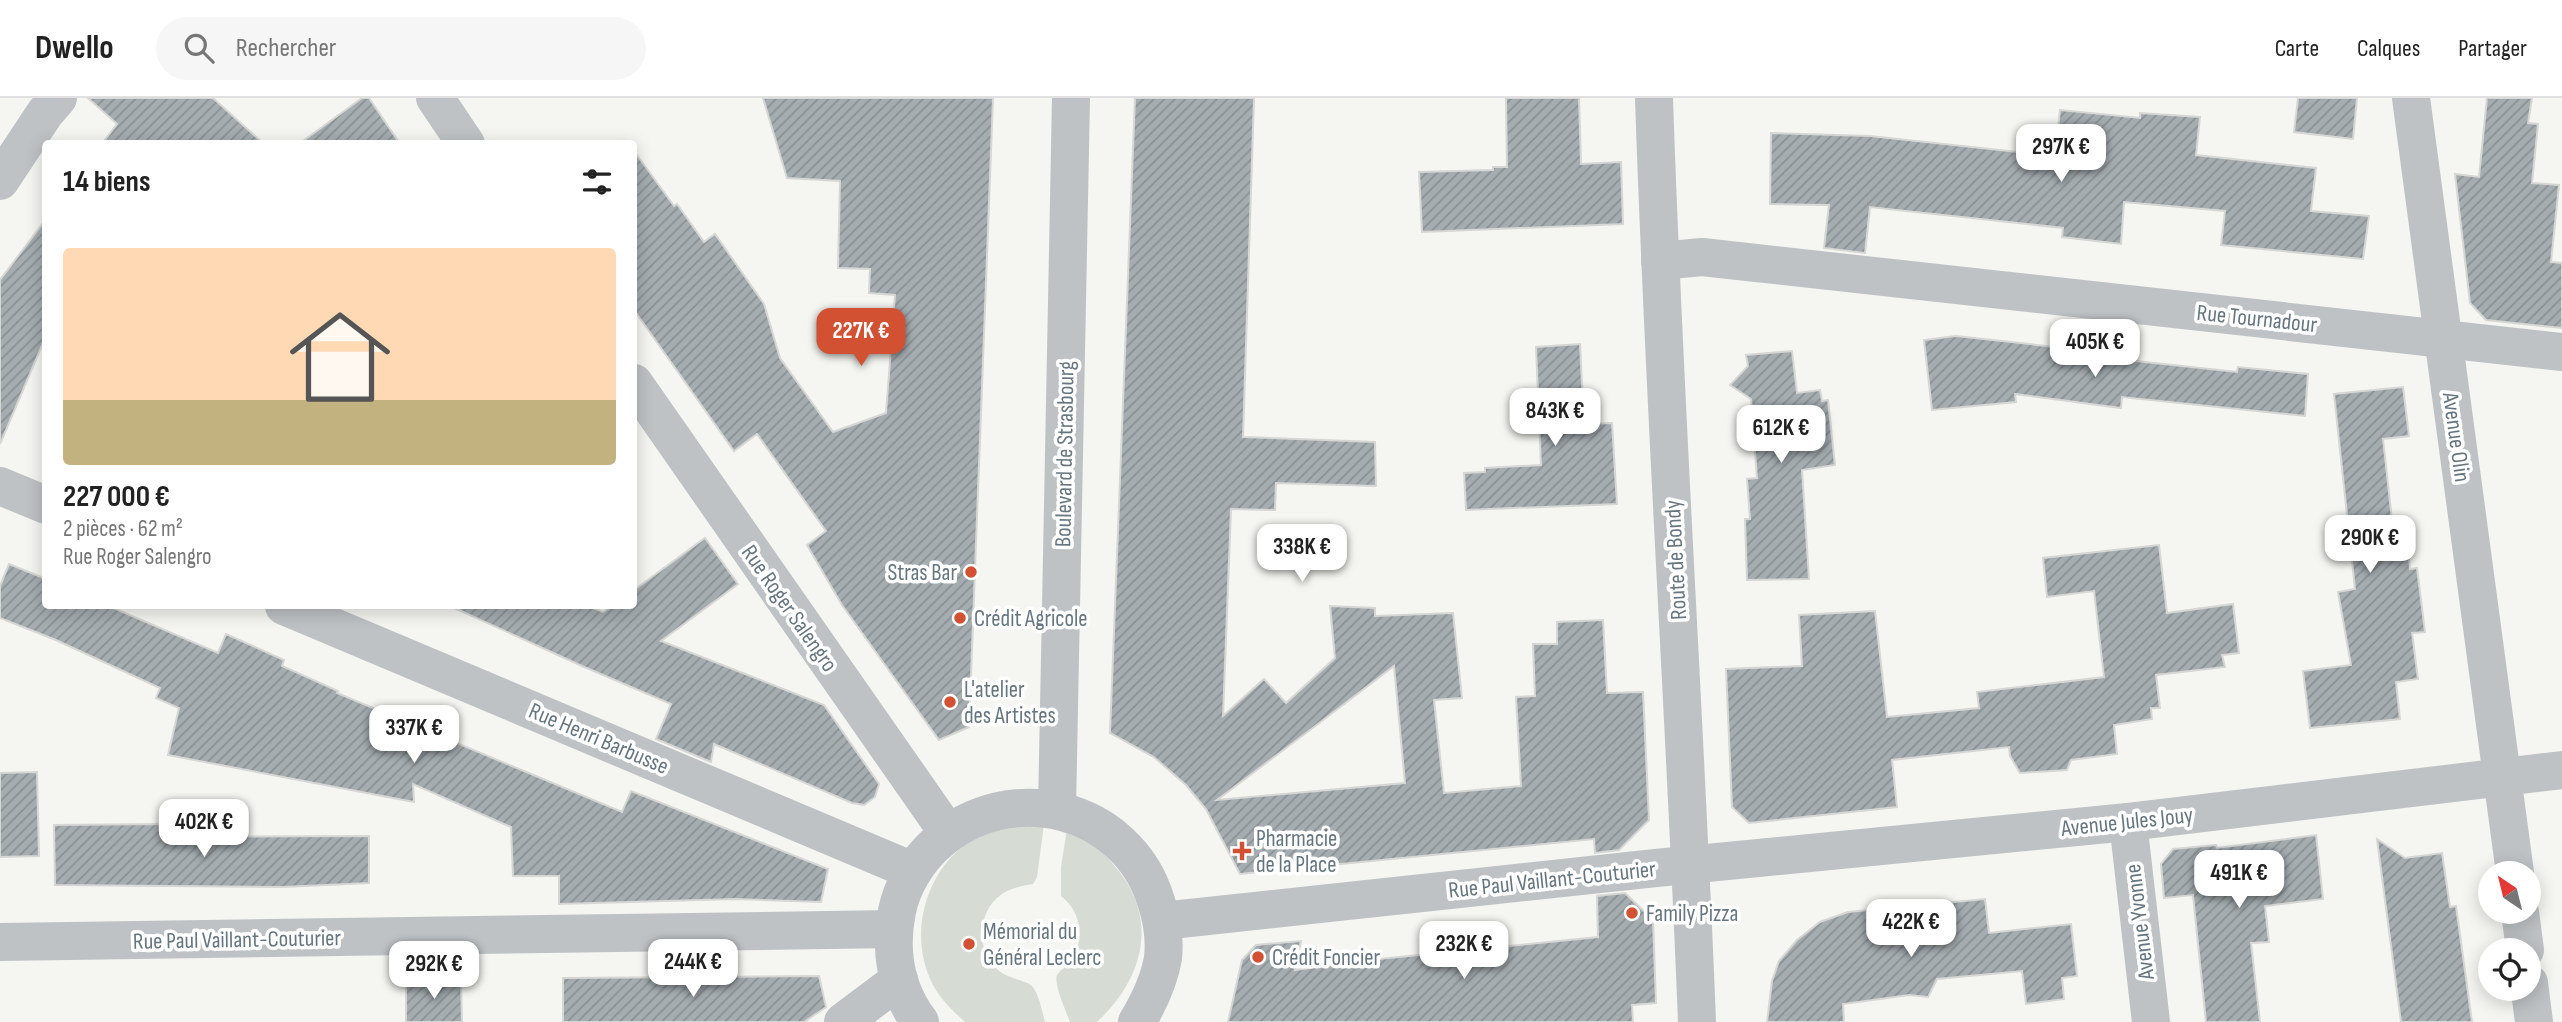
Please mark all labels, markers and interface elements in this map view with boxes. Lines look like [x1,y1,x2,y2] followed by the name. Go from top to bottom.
[156,17,646,80] search box
[35,28,114,68] text: Dwello
[180,29,218,67] icon: search
[236,33,336,64] text: Rechercher
[2275,34,2319,63] text: Carte
[2357,34,2420,63] text: Calques
[2458,34,2527,63] text: Partager
[2004,125,2118,184] pin: 297K €
[2032,133,2090,161] text: 297K €
[578,163,616,201] icon: filters
[63,164,150,200] text: 14 biens
[277,294,403,420] icon: home
[2195,299,2319,339] street label: Rue Tournadour
[804,308,918,368] pin: 227K €
[832,317,890,345] text: 227K €
[2038,320,2152,379] pin: 405K €
[2066,328,2124,356] text: 405K €
[1049,361,1081,547] street label: Boulevard de Strasbourg
[1498,388,1612,448] pin: 843K €
[2436,390,2476,484] street label: Avenue Olin
[1526,397,1584,425] text: 843K €
[1724,406,1838,465] pin: 612K €
[1753,414,1809,442] text: 612K €
[63,479,170,515] text: 227 000 €
[1659,499,1693,621] street label: Route de Bondy
[63,515,183,543] text: 2 pièces · 62 m²
[2313,516,2427,575] pin: 290K €
[1245,524,1359,584] pin: 338K €
[2341,524,2399,552] text: 290K €
[1273,533,1331,561] text: 338K €
[735,540,843,677] street label: Rue Roger Salengro
[63,543,212,571] text: Rue Roger Salengro
[887,559,957,587] place label: Stras Bar
[963,564,979,580] marker: Stras Bar
[974,605,1087,633] place label: Crédit Agricole
[952,610,968,626] marker: Crédit Agricole
[964,676,1056,730] place label: L'atelier des Artistes
[942,694,958,710] marker: L'atelier des Artistes
[525,697,673,781] street label: Rue Henri Barbusse
[357,706,471,765] pin: 337K €
[385,714,443,742] text: 337K €
[147,800,261,859] pin: 402K €
[2059,801,2195,843] street label: Avenue Jules Jouy
[175,808,233,836] text: 402K €
[1256,825,1337,879] place label: Pharmacie de la Place
[1234,843,1250,859] marker: Pharmacie de la Place
[2182,850,2296,910] pin: 491K €
[1447,855,1657,905] street label: Rue Paul Vaillant-Couturier
[2210,859,2268,887] text: 491K €
[2478,861,2541,924] north arrow
[2478,861,2541,1001] map controls
[2119,862,2161,982] street label: Avenue Yvonne
[1646,900,1738,928] place label: Family Pizza
[1854,900,1968,959] pin: 422K €
[1624,905,1640,921] marker: Family Pizza
[1882,908,1940,936] text: 422K €
[983,918,1102,972] place label: Mémorial du Général Leclerc
[1407,922,1521,981] pin: 232K €
[133,924,342,956] street label: Rue Paul Vaillant-Couturier
[1435,930,1493,958] text: 232K €
[961,936,977,952] marker: Mémorial du Général Leclerc
[2478,938,2541,1001] button: locate
[636,940,750,999] pin: 244K €
[377,942,491,1001] pin: 292K €
[1272,944,1381,972] place label: Crédit Foncier
[664,948,722,976] text: 244K €
[1250,949,1266,965] marker: Crédit Foncier
[405,950,463,978] text: 292K €

